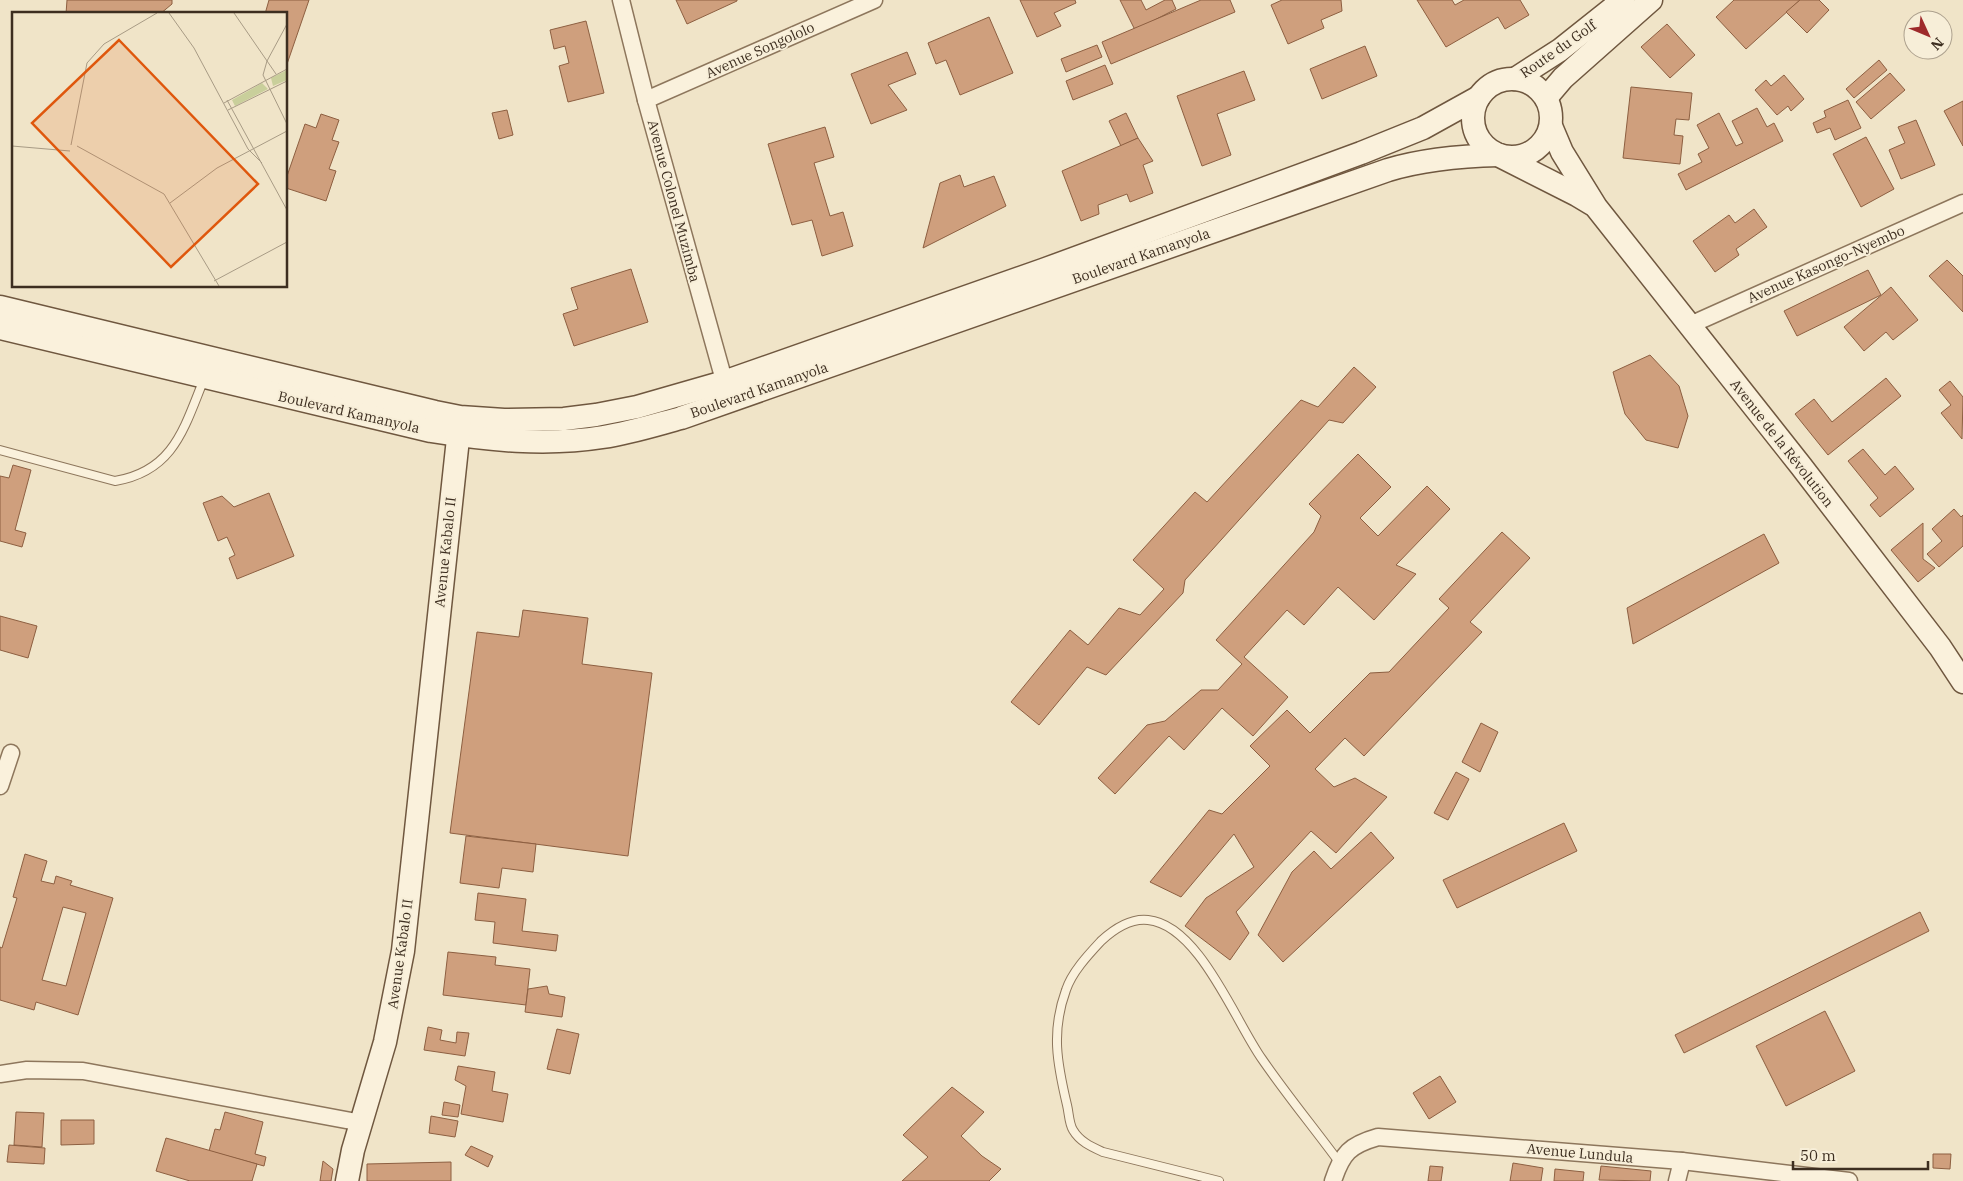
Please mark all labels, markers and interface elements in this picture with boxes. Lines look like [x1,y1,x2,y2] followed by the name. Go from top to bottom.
[1903,10,1953,60] north arrow
[12,12,288,288] inset map
[1516,15,1601,82] street label: Route du Golf
[703,18,817,82] street label: Avenue Songololo
[1927,34,1948,54] text: N
[644,118,704,284] street label: Avenue Colonel Muzimba
[1745,221,1907,307] street label: Avenue Kasongo-Nyembo
[1070,224,1213,288] street label: Boulevard Kamanyola
[688,358,831,422] street label: Boulevard Kamanyola
[1726,375,1838,511] street label: Avenue de la Révolution
[276,387,422,437] street label: Boulevard Kamanyola
[430,496,460,608] street label: Avenue Kabalo II
[383,898,417,1010] street label: Avenue Kabalo II
[1793,1138,1928,1170] scale bar
[1526,1139,1635,1167] street label: Avenue Lundula
[1800,1146,1836,1165] text: 50 m

